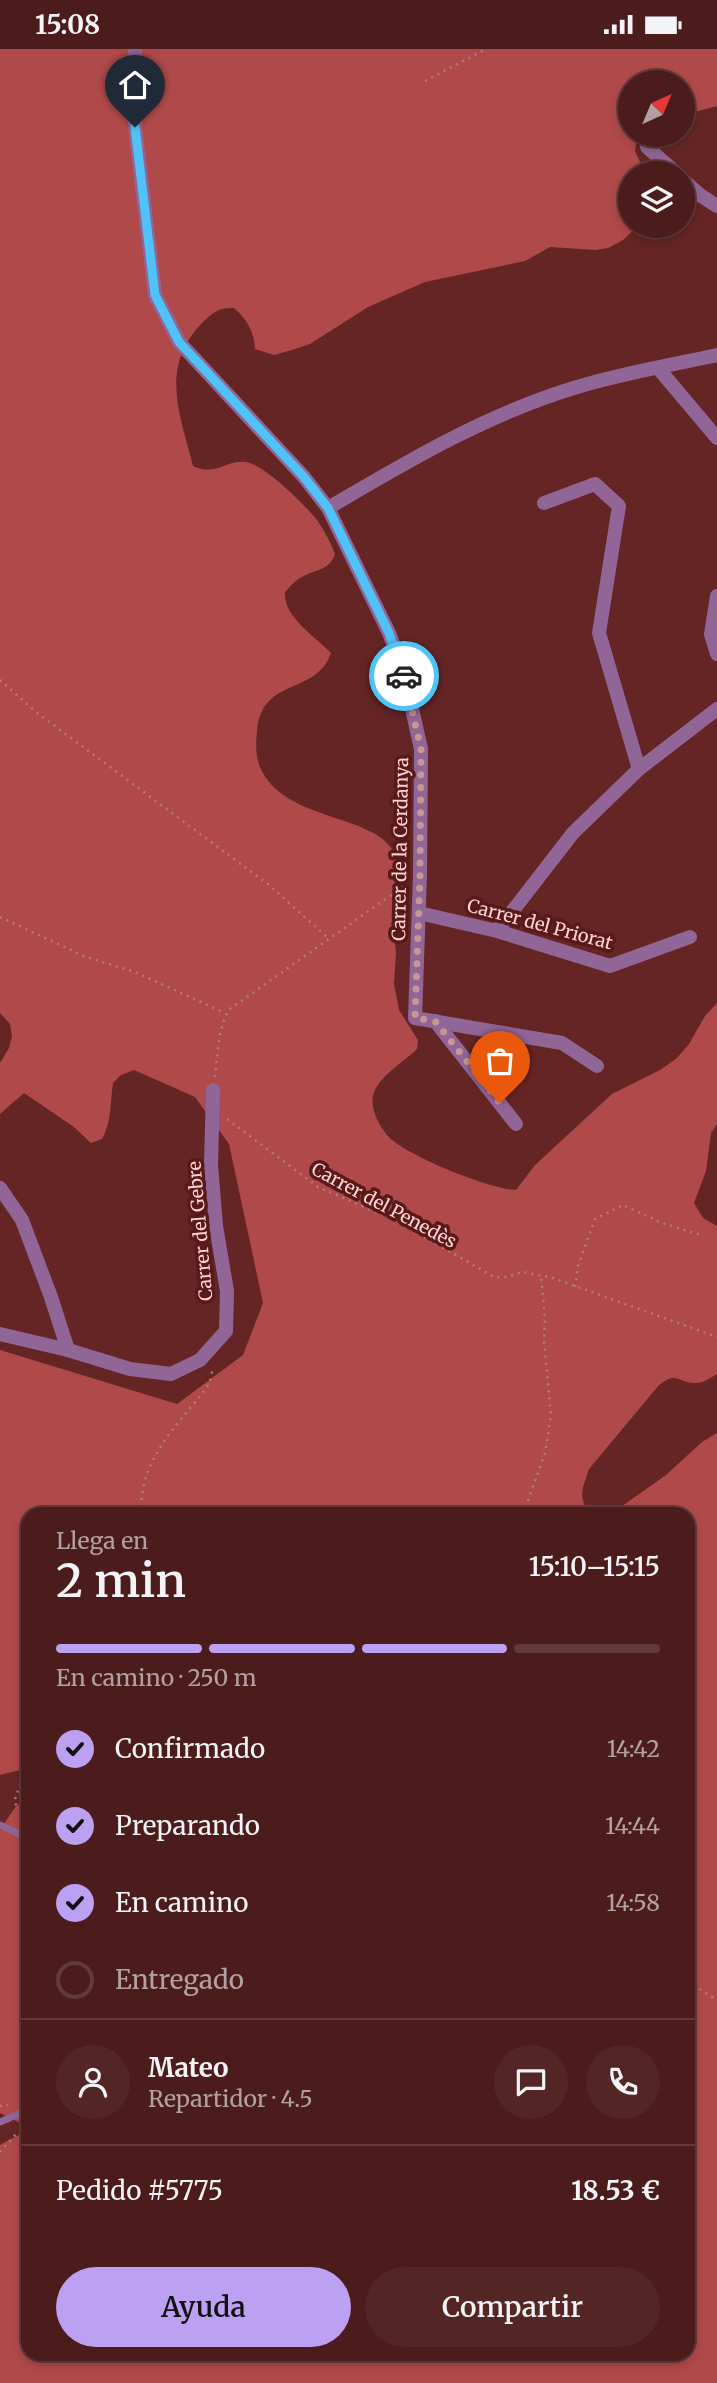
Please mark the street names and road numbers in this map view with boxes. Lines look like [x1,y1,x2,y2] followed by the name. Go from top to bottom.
[387,757,413,941] street label: Carrer de la Cerdanya
[465,894,615,954] street label: Carrer del Priorat
[308,1157,461,1253] street label: Carrer del Penedès
[182,1160,218,1302] street label: Carrer del Gebre

